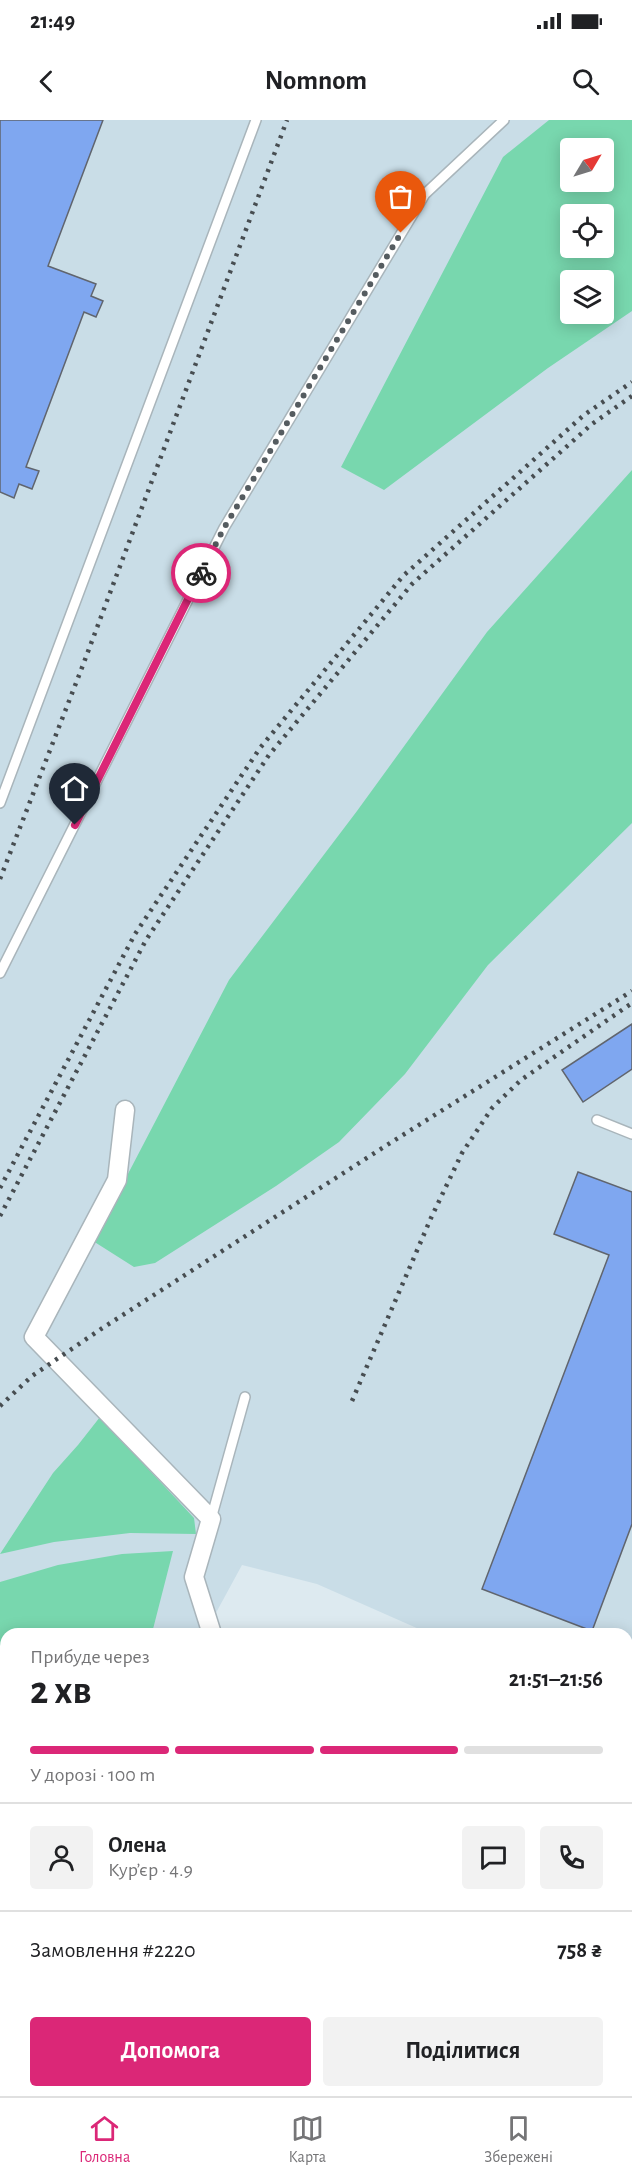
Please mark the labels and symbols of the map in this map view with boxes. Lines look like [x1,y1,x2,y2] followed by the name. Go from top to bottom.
[560,138,614,192] north arrow
[375,171,426,233] pin
[171,543,231,603] courier
[49,763,100,825] pin

